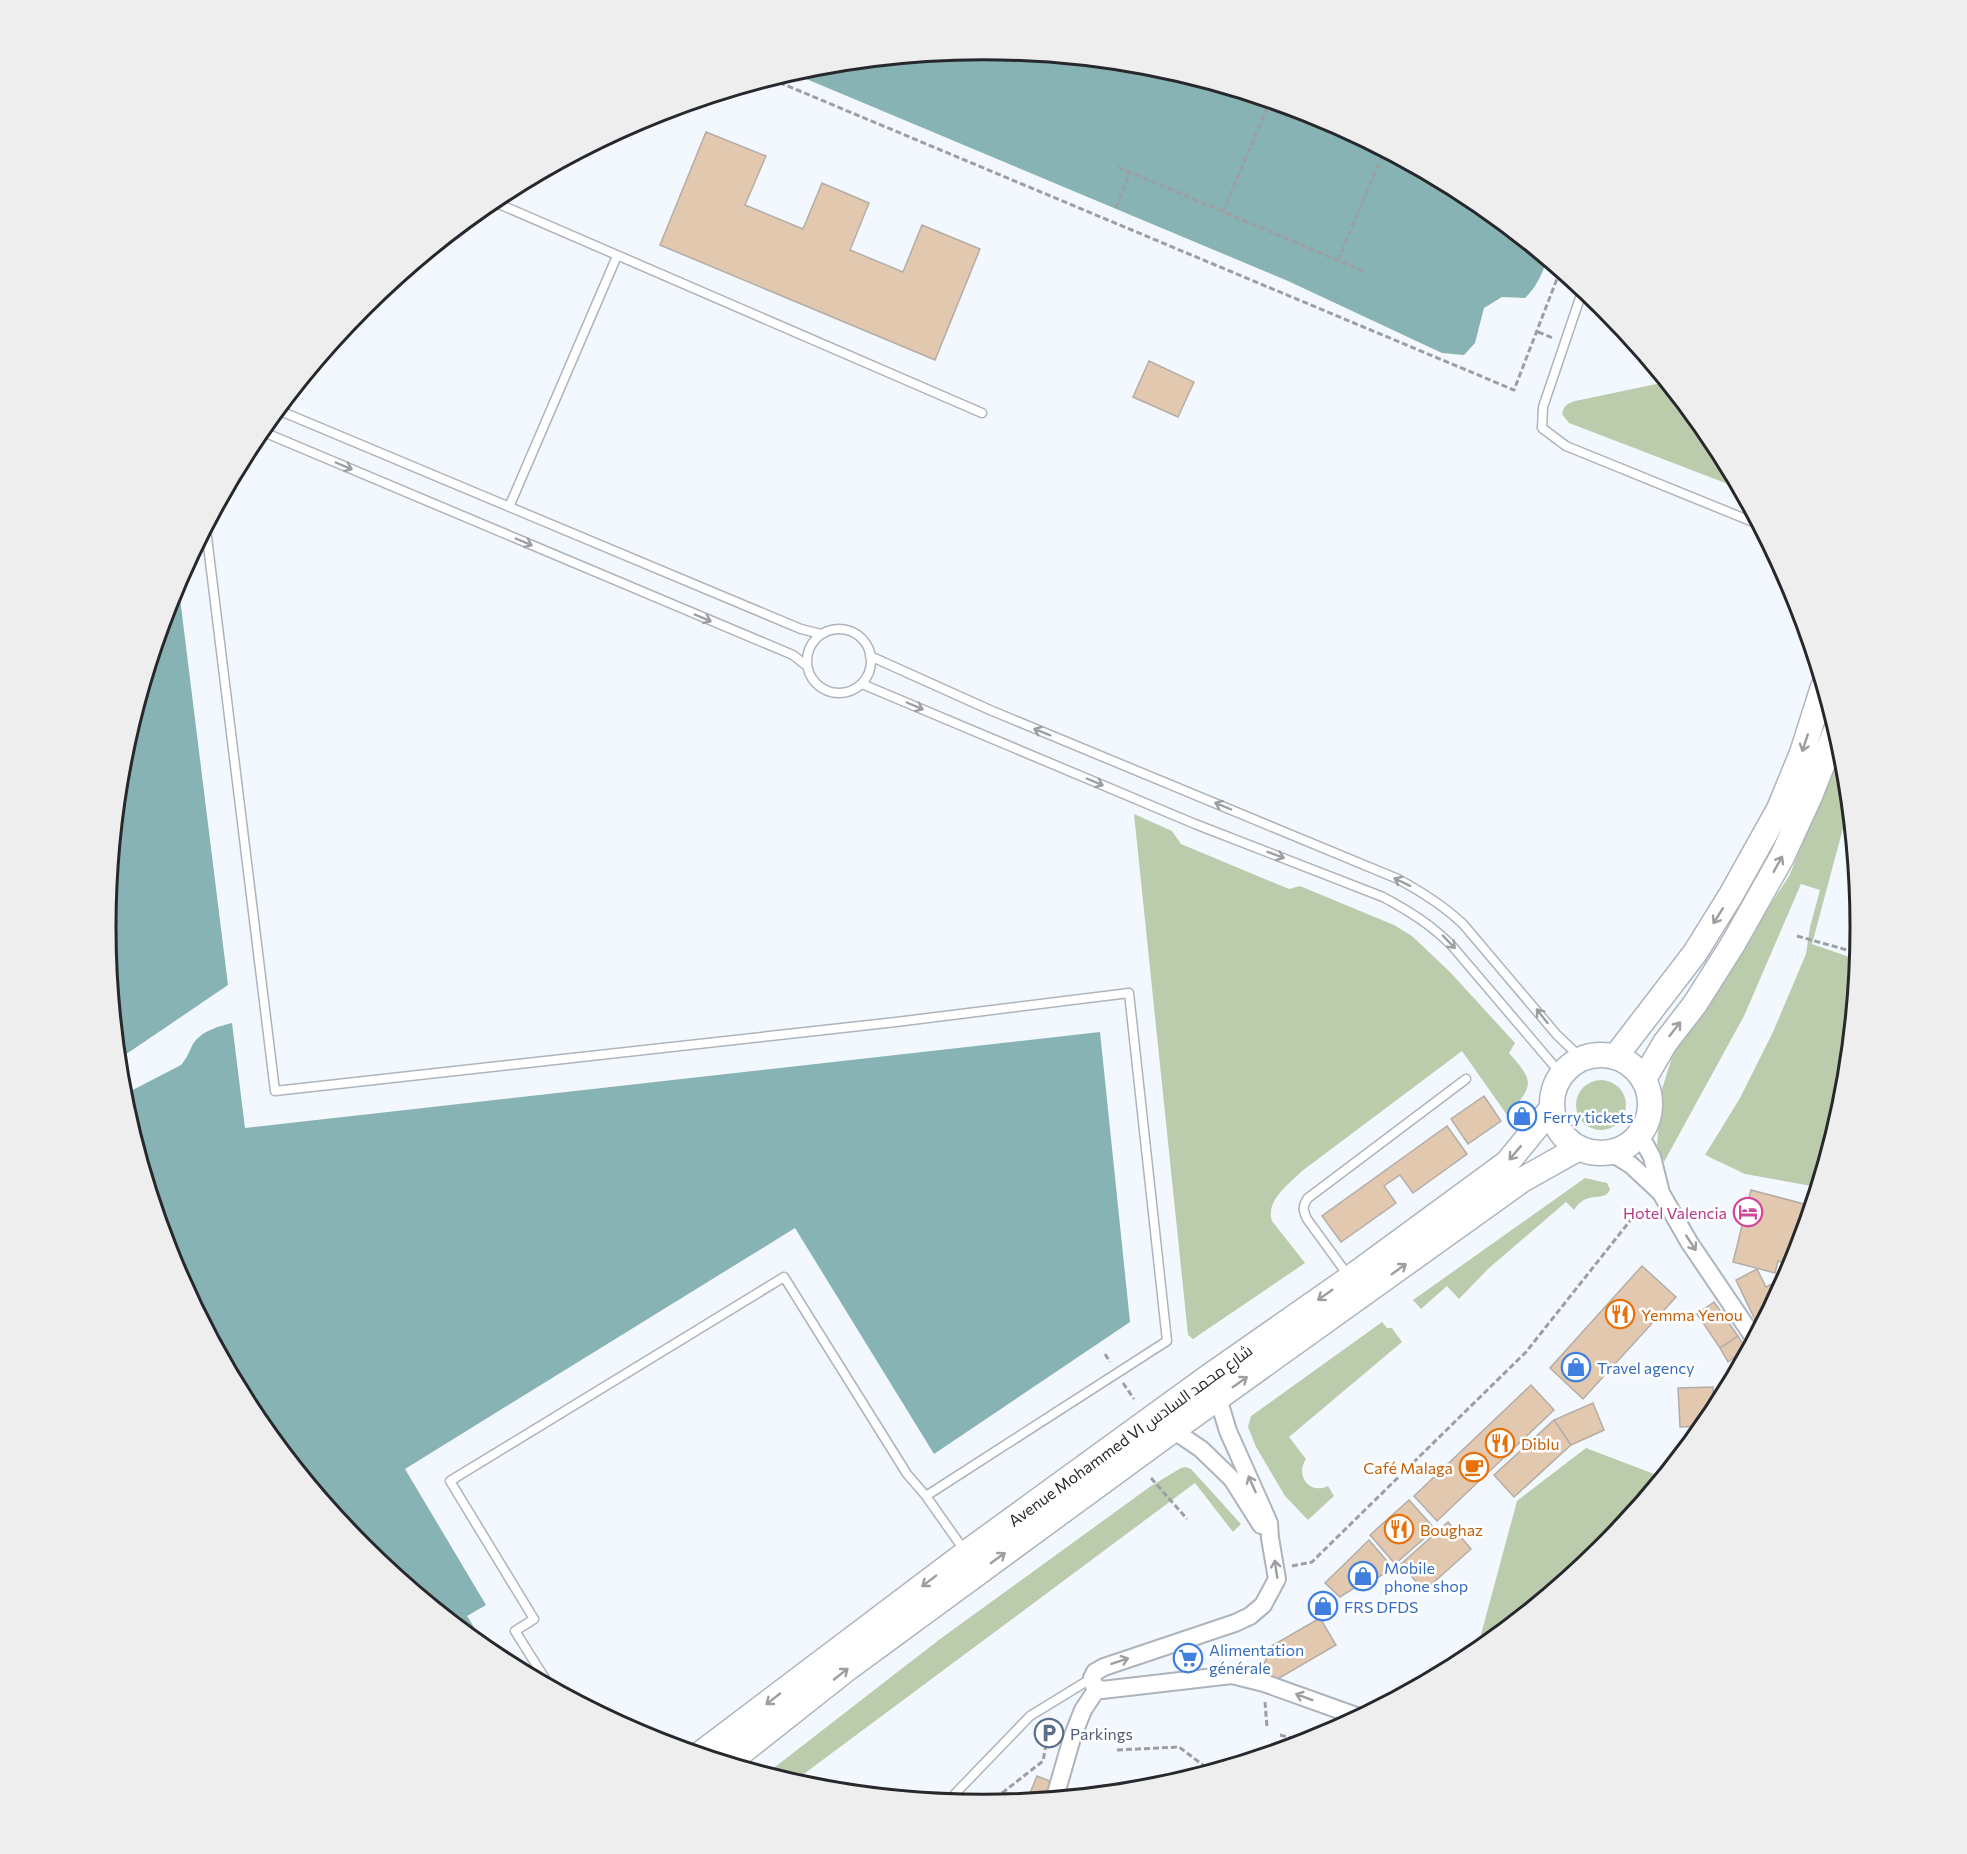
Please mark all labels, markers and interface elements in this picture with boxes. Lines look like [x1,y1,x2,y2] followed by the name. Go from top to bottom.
[334,461,353,472] one-way arrow
[514,537,532,548] one-way arrow
[694,613,712,624] one-way arrow
[906,701,924,713] one-way arrow
[1034,726,1052,737] one-way arrow
[1799,733,1810,752] one-way arrow
[1086,777,1104,788] one-way arrow
[1214,800,1232,811] one-way arrow
[1266,850,1285,861] one-way arrow
[1772,856,1784,873] one-way arrow
[1394,875,1412,887] one-way arrow
[1711,908,1724,925] one-way arrow
[1441,934,1455,949] one-way arrow
[1535,1008,1548,1024] one-way arrow
[1669,1022,1682,1038] one-way arrow
[1506,1100,1538,1132] shop icon: Ferry tickets
[1543,1107,1633,1126] place label: Ferry tickets
[1508,1145,1521,1161] one-way arrow
[1732,1196,1764,1228] hotel icon: Hotel Valencia
[1623,1203,1727,1222] place label: Hotel Valencia
[1685,1234,1697,1251] one-way arrow
[1391,1262,1407,1275] one-way arrow
[1318,1289,1334,1301] one-way arrow
[1604,1298,1636,1330] restaurant icon: Yemma Yenou
[1641,1305,1743,1324] place label: Yemma Yenou
[1004,1340,1257,1532] street label: Avenue Mohammed VI شارع محمد السادس
[1560,1351,1592,1383] shop icon: Travel agency
[1597,1358,1695,1377] place label: Travel agency
[1232,1376,1248,1388] one-way arrow
[1484,1427,1516,1459] restaurant icon: Diblu
[1521,1434,1559,1453] place label: Diblu
[1458,1451,1490,1483] cafe icon: Café Malaga
[1363,1458,1453,1477] place label: Café Malaga
[1246,1475,1257,1493] one-way arrow
[1383,1513,1415,1545] restaurant icon: Boughaz
[1420,1520,1483,1539] place label: Boughaz
[989,1552,1005,1564] one-way arrow
[1384,1558,1468,1595] place label: Mobile phone shop
[1270,1559,1281,1579] one-way arrow
[1347,1560,1379,1592] shop icon: Mobile phone shop
[921,1574,937,1587] one-way arrow
[1307,1590,1339,1622] shop icon: FRS DFDS
[1344,1597,1418,1616] place label: FRS DFDS
[1209,1640,1304,1677] place label: Alimentation générale
[1172,1642,1204,1674] supermarket icon: Alimentation générale
[1110,1655,1129,1666] one-way arrow
[832,1667,848,1680] one-way arrow
[1295,1690,1314,1701] one-way arrow
[766,1692,782,1705] one-way arrow
[1033,1717,1065,1749] parking icon: Parkings
[1070,1724,1133,1743] place label: Parkings

